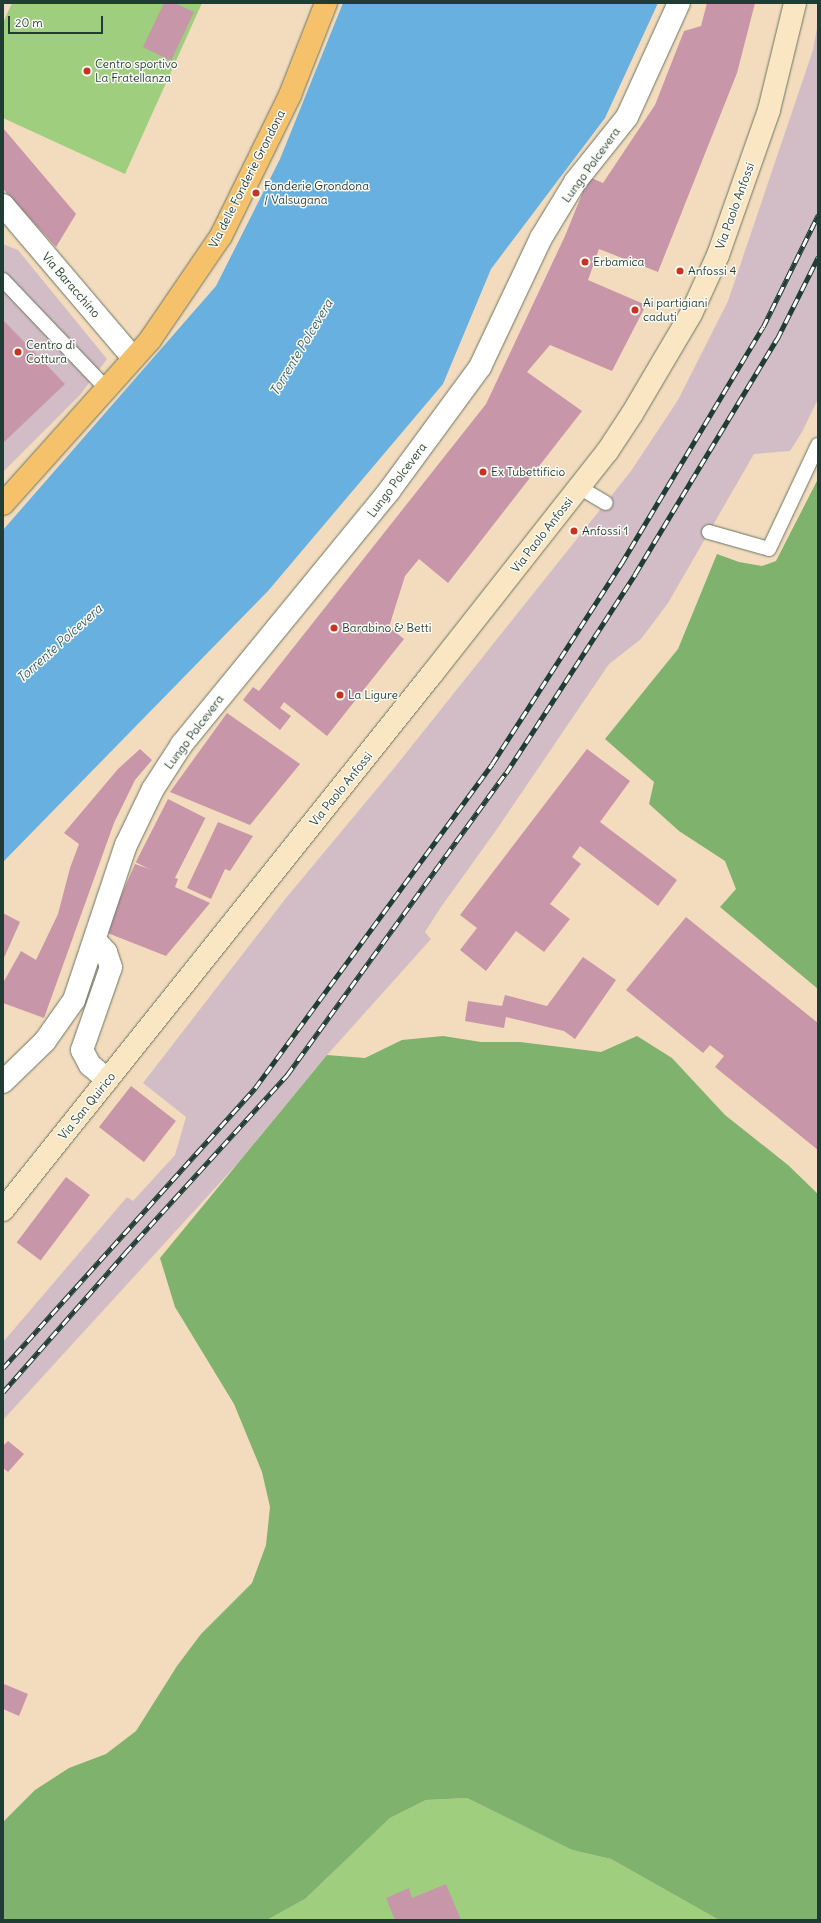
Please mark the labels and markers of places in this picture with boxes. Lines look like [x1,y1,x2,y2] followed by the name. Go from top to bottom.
[95,57,178,85] place label: Centro sportivo La Fratellanza
[82,66,92,76] marker: Centro sportivo La Fratellanza
[264,179,369,207] place label: Fonderie Grondona / Valsugana
[251,188,261,198] marker: Fonderie Grondona / Valsugana
[593,255,644,269] place label: Erbamica
[580,257,590,267] marker: Erbamica
[688,264,737,278] place label: Anfossi 4
[675,266,685,276] marker: Anfossi 4
[643,296,707,324] place label: Ai partigiani caduti
[630,305,640,315] marker: Ai partigiani caduti
[26,338,75,366] place label: Centro di Cottura
[13,347,23,357] marker: Centro di Cottura
[491,465,565,479] place label: Ex Tubettificio
[478,467,488,477] marker: Ex Tubettificio
[582,524,628,538] place label: Anfossi 1
[569,526,579,536] marker: Anfossi 1
[342,621,431,635] place label: Barabino & Betti
[329,623,339,633] marker: Barabino & Betti
[348,688,398,702] place label: La Ligure
[335,690,345,700] marker: La Ligure

